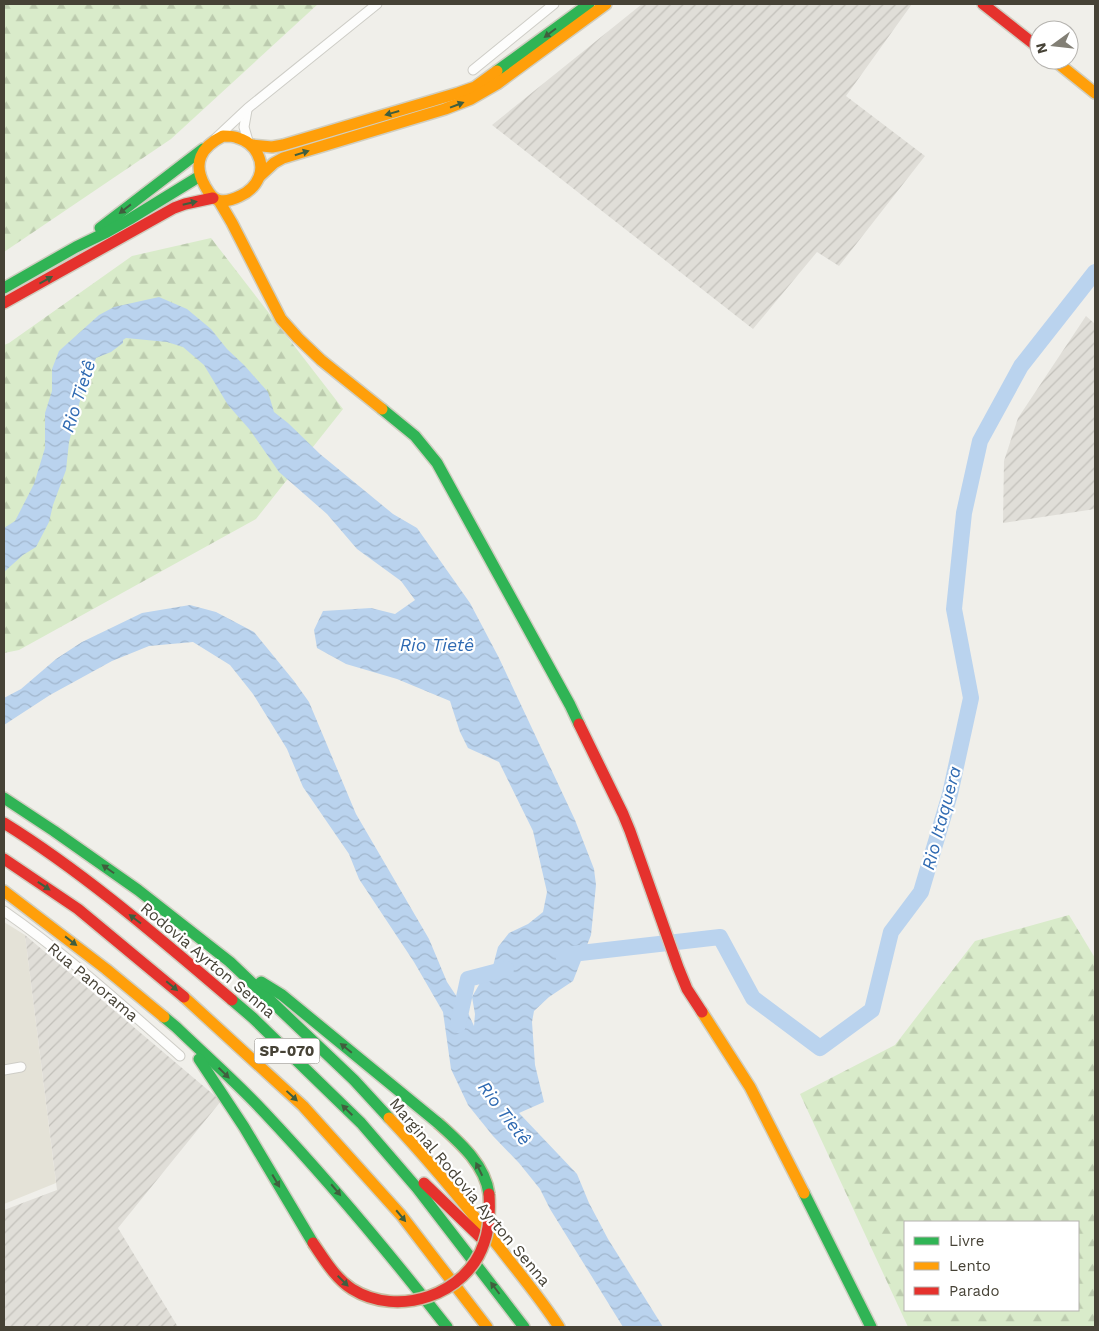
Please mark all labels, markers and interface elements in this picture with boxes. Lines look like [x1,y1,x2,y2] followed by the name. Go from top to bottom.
[1029,20,1079,70] north arrow
[543,28,557,38] one-way arrow
[1032,41,1051,55] text: N
[450,101,465,109] one-way arrow
[384,109,399,117] one-way arrow
[294,148,309,156] one-way arrow
[182,199,197,207] one-way arrow
[118,204,132,214] one-way arrow
[40,275,53,284] one-way arrow
[56,357,100,435] water label: Rio Tietê
[400,634,474,655] water label: Rio Tietê
[917,764,965,872] water label: Rio Itaquera
[101,864,115,874] one-way arrow
[37,881,51,891] one-way arrow
[137,898,279,1022] street label: Rodovia Ayrton Senna
[129,913,142,924] one-way arrow
[64,936,77,946] one-way arrow
[44,939,142,1025] street label: Rua Panorama
[166,980,178,991] one-way arrow
[254,1038,320,1064] road number: SP-070
[339,1042,352,1053] one-way arrow
[218,1067,230,1079] one-way arrow
[474,1077,536,1149] water label: Rio Tietê
[285,1090,298,1101] one-way arrow
[386,1094,554,1290] street label: Marginal Rodovia Ayrton Senna
[341,1104,353,1116] one-way arrow
[475,1161,483,1176] one-way arrow
[272,1174,281,1187] one-way arrow
[330,1184,341,1197] one-way arrow
[395,1209,406,1222] one-way arrow
[904,1221,1079,1311] legend
[949,1232,984,1250] text: Livre
[949,1257,991,1275] text: Lento
[337,1275,349,1287] one-way arrow
[490,1281,500,1295] one-way arrow
[949,1282,999,1300] text: Parado

